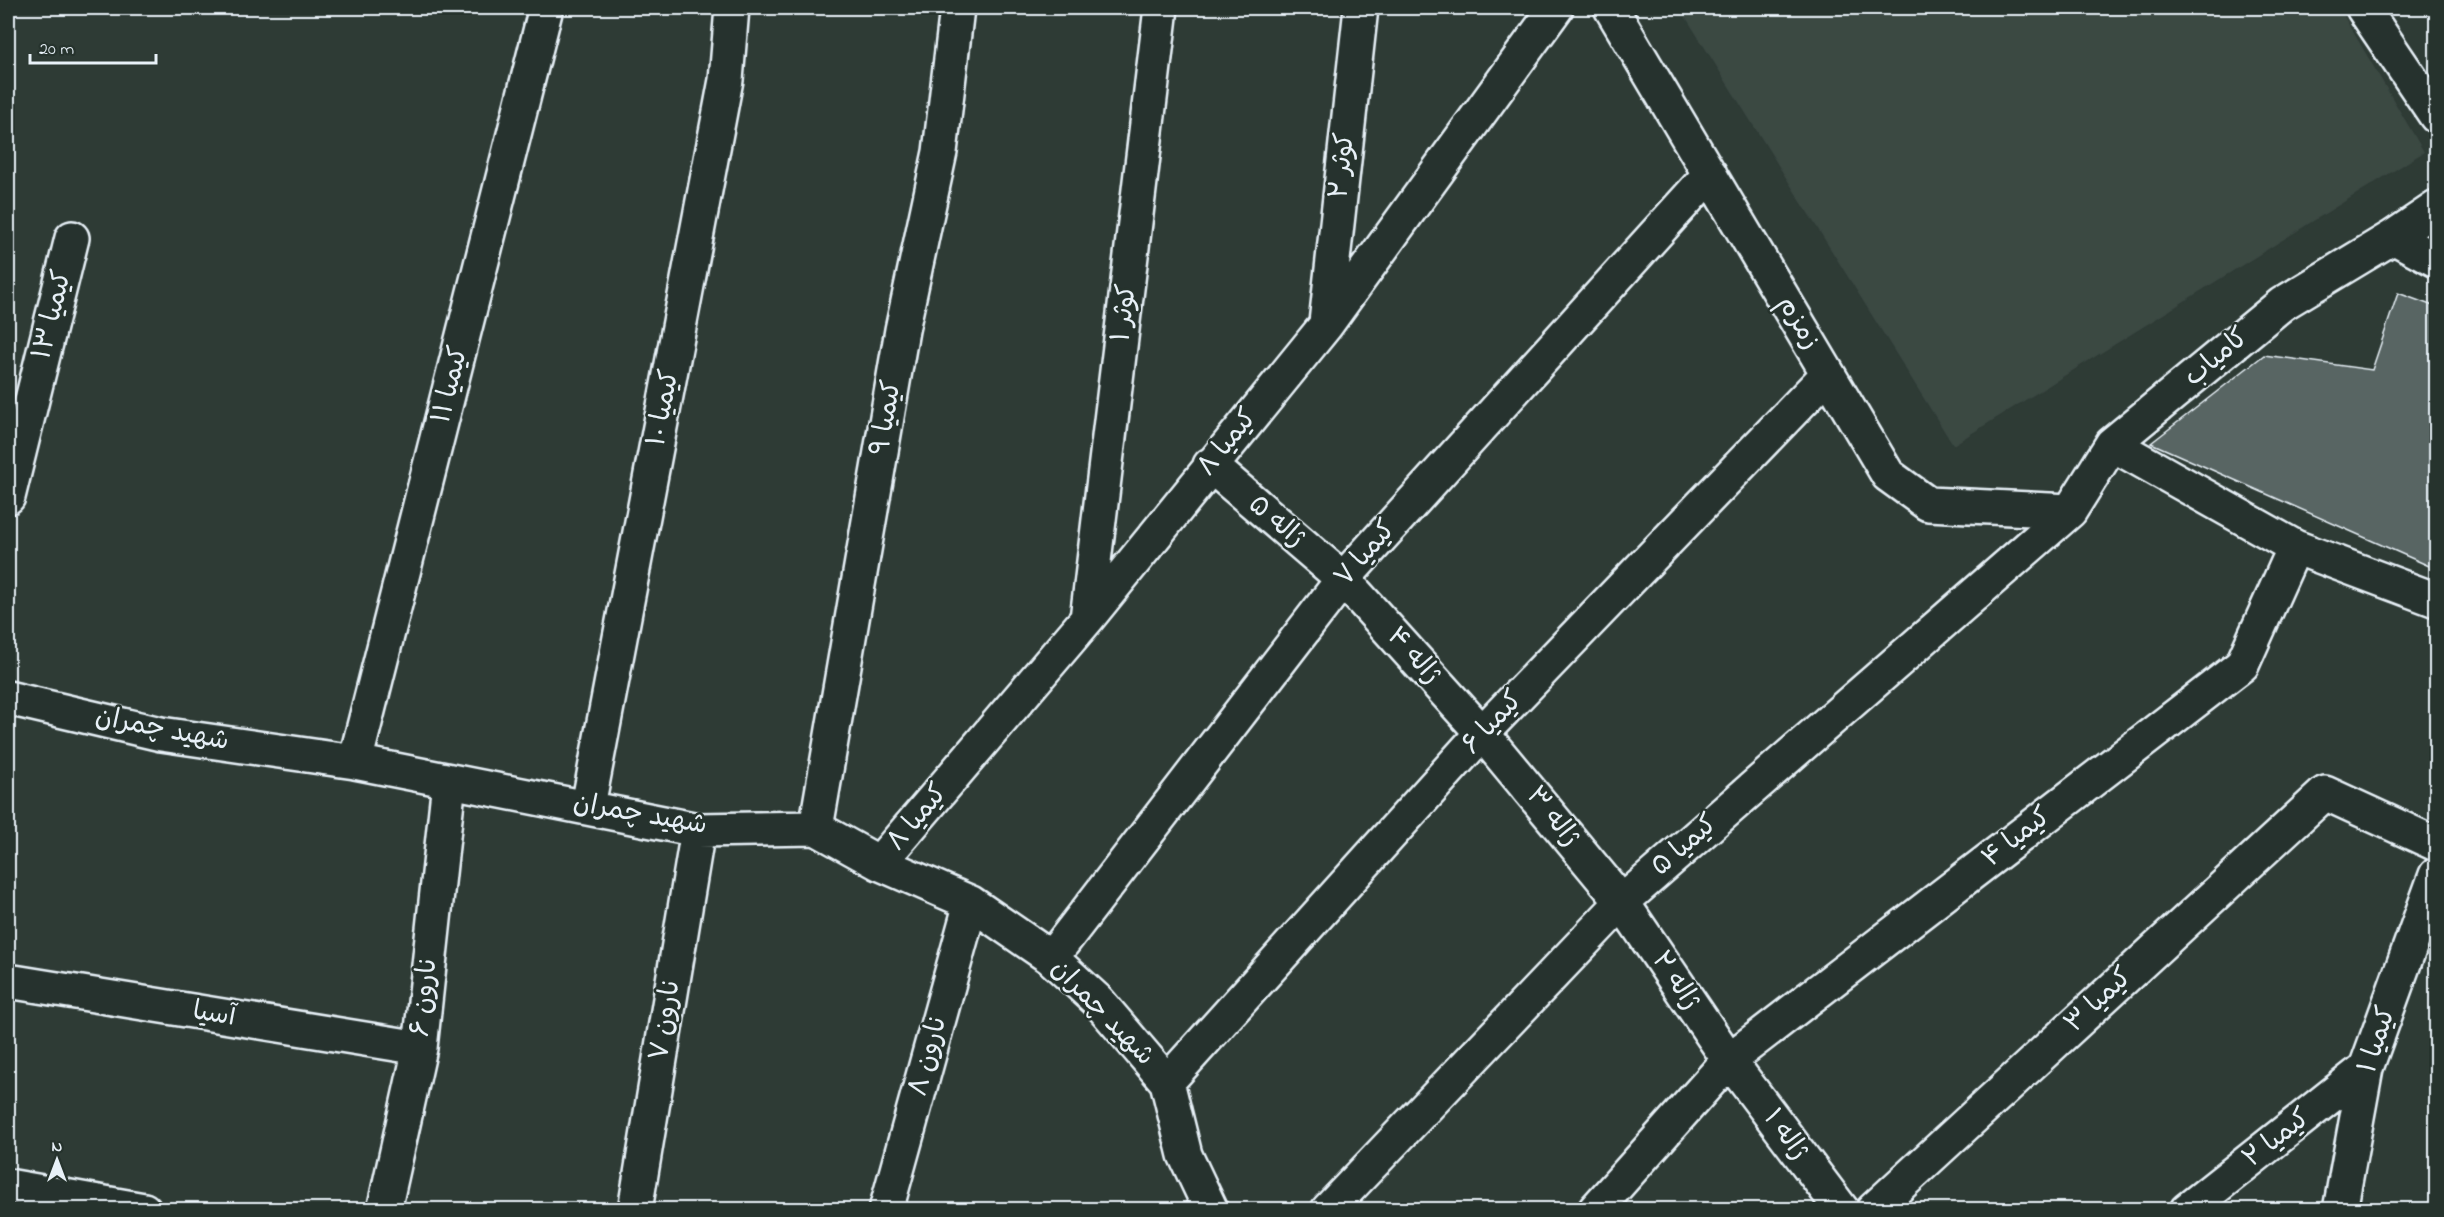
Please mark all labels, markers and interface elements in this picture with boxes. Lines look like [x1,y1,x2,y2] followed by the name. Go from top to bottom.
[30,27,156,65] scale bar
[39,37,74,63] text: 20 m
[1320,131,1366,201] street label: کوثر ۲
[23,266,83,364] street label: کیمیا ۱۳
[1102,282,1148,344] street label: کوثر ۱
[1767,289,1829,357] street label: زمزم
[2176,319,2258,397] street label: کامیاب
[423,342,479,428] street label: کیمیا ۱۱
[637,366,691,450] street label: کیمیا ۱۰
[861,377,913,459] street label: کیمیا ۹
[1188,401,1268,485] street label: کیمیا ۸
[1239,486,1313,558] street label: ژاله ۵
[1326,512,1406,596] street label: کیمیا ۷
[1376,618,1450,694] street label: ژاله ۴
[1453,682,1533,764] street label: کیمیا ۶
[92,698,232,762] street label: شهید چمران
[878,776,958,860] street label: کیمیا ۸
[1516,778,1588,856] street label: ژاله ۳
[570,784,710,846] street label: شهید چمران
[1974,798,2060,878] street label: کیمیا ۴
[1643,806,1727,886] street label: کیمیا ۵
[1641,944,1709,1018] street label: ژاله ۲
[1041,951,1163,1075] street label: شهید چمران
[401,955,449,1039] street label: نارون ۶
[2056,959,2142,1043] street label: کیمیا ۳
[640,976,692,1064] street label: نارون ۷
[190,992,240,1038] street label: آسیا
[2349,1001,2407,1079] street label: کیمیا ۱
[899,1011,959,1101] street label: نارون ۸
[2235,1100,2319,1178] street label: کیمیا ۲
[1753,1101,1817,1169] street label: ژاله ۱
[27,1130,87,1190] north arrow
[52,1135,63,1159] text: N

